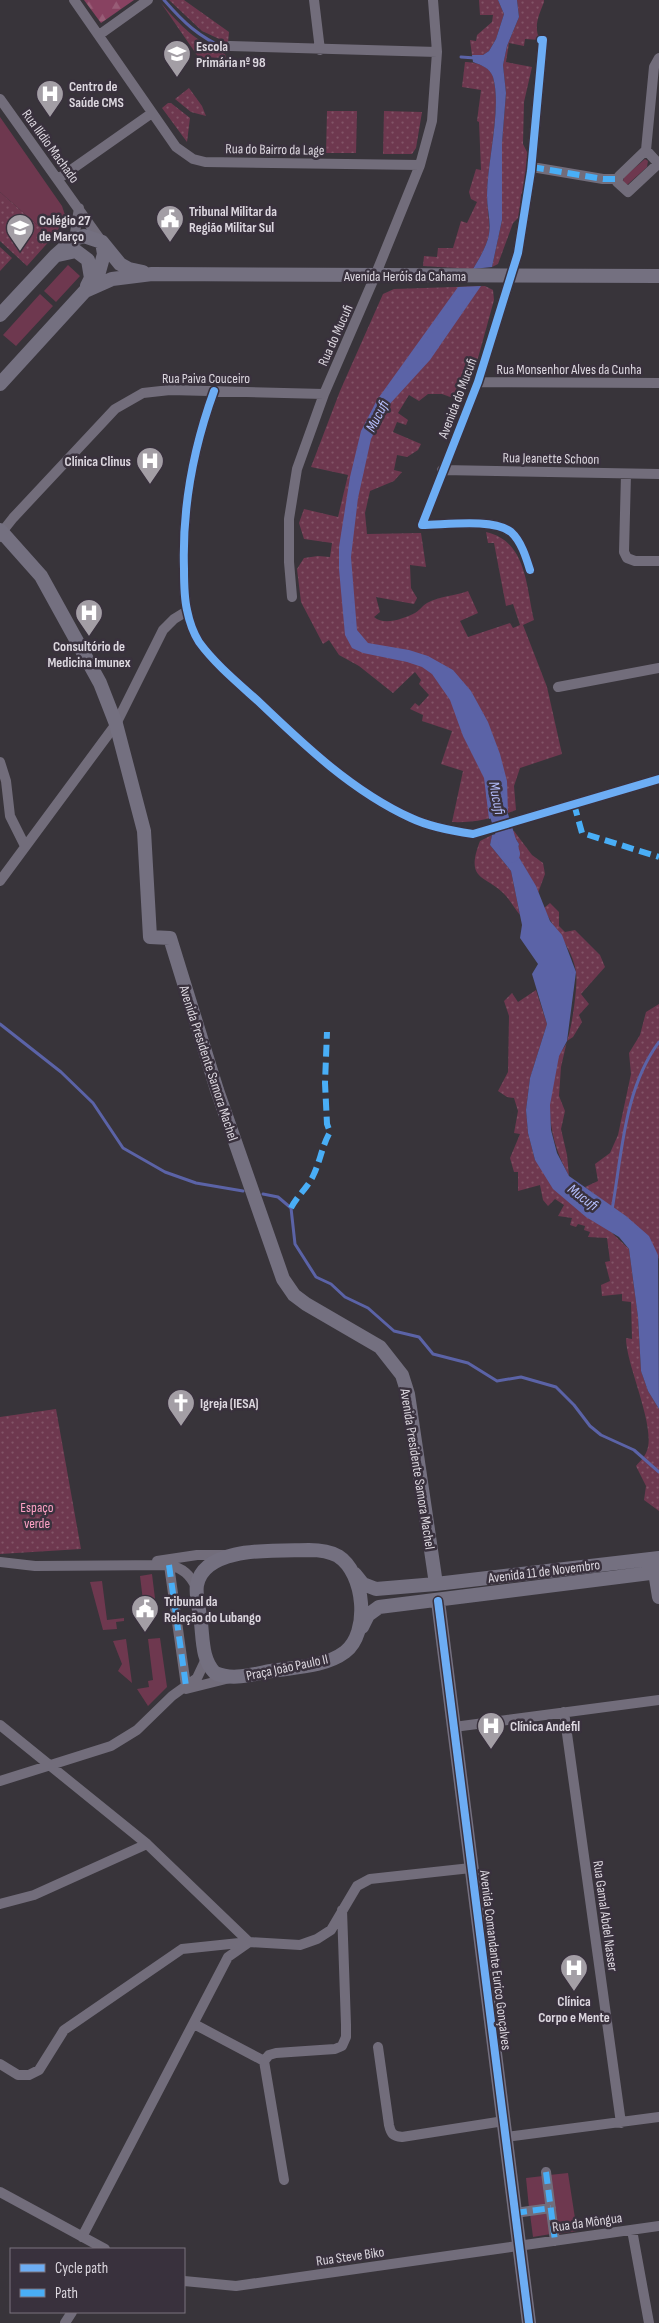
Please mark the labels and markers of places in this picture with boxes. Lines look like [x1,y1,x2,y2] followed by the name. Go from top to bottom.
[196,38,266,71] place label: Escola Primária nº 98
[162,39,192,78] school or university icon: Escola Primária nº 98
[69,78,124,111] place label: Centro de Saúde CMS
[35,79,65,118] hospital icon: Centro de Saúde CMS
[189,203,277,236] place label: Tribunal Militar da Região Militar Sul
[155,204,185,243] public building icon: Tribunal Militar da Região Militar Sul
[39,212,91,245] place label: Colégio 27 de Março
[5,213,35,252] school or university icon: Colégio 27 de Março
[135,446,165,485] hospital icon: Clínica Clinus
[65,453,131,470] place label: Clínica Clinus
[74,598,104,637] hospital icon: Consultório de Medicina Imunex
[47,638,131,671] place label: Consultório de Medicina Imunex
[166,1388,196,1427] church icon: Igreja (IESA)
[200,1395,259,1412] place label: Igreja (IESA)
[164,1593,261,1626] place label: Tribunal da Relação do Lubango
[130,1594,160,1633] public building icon: Tribunal da Relação do Lubango
[476,1711,506,1750] hospital icon: Clínica Andefil
[510,1718,580,1735] place label: Clínica Andefil
[559,1953,589,1992] hospital icon: Clínica Corpo e Mente
[538,1993,610,2026] place label: Clínica Corpo e Mente

